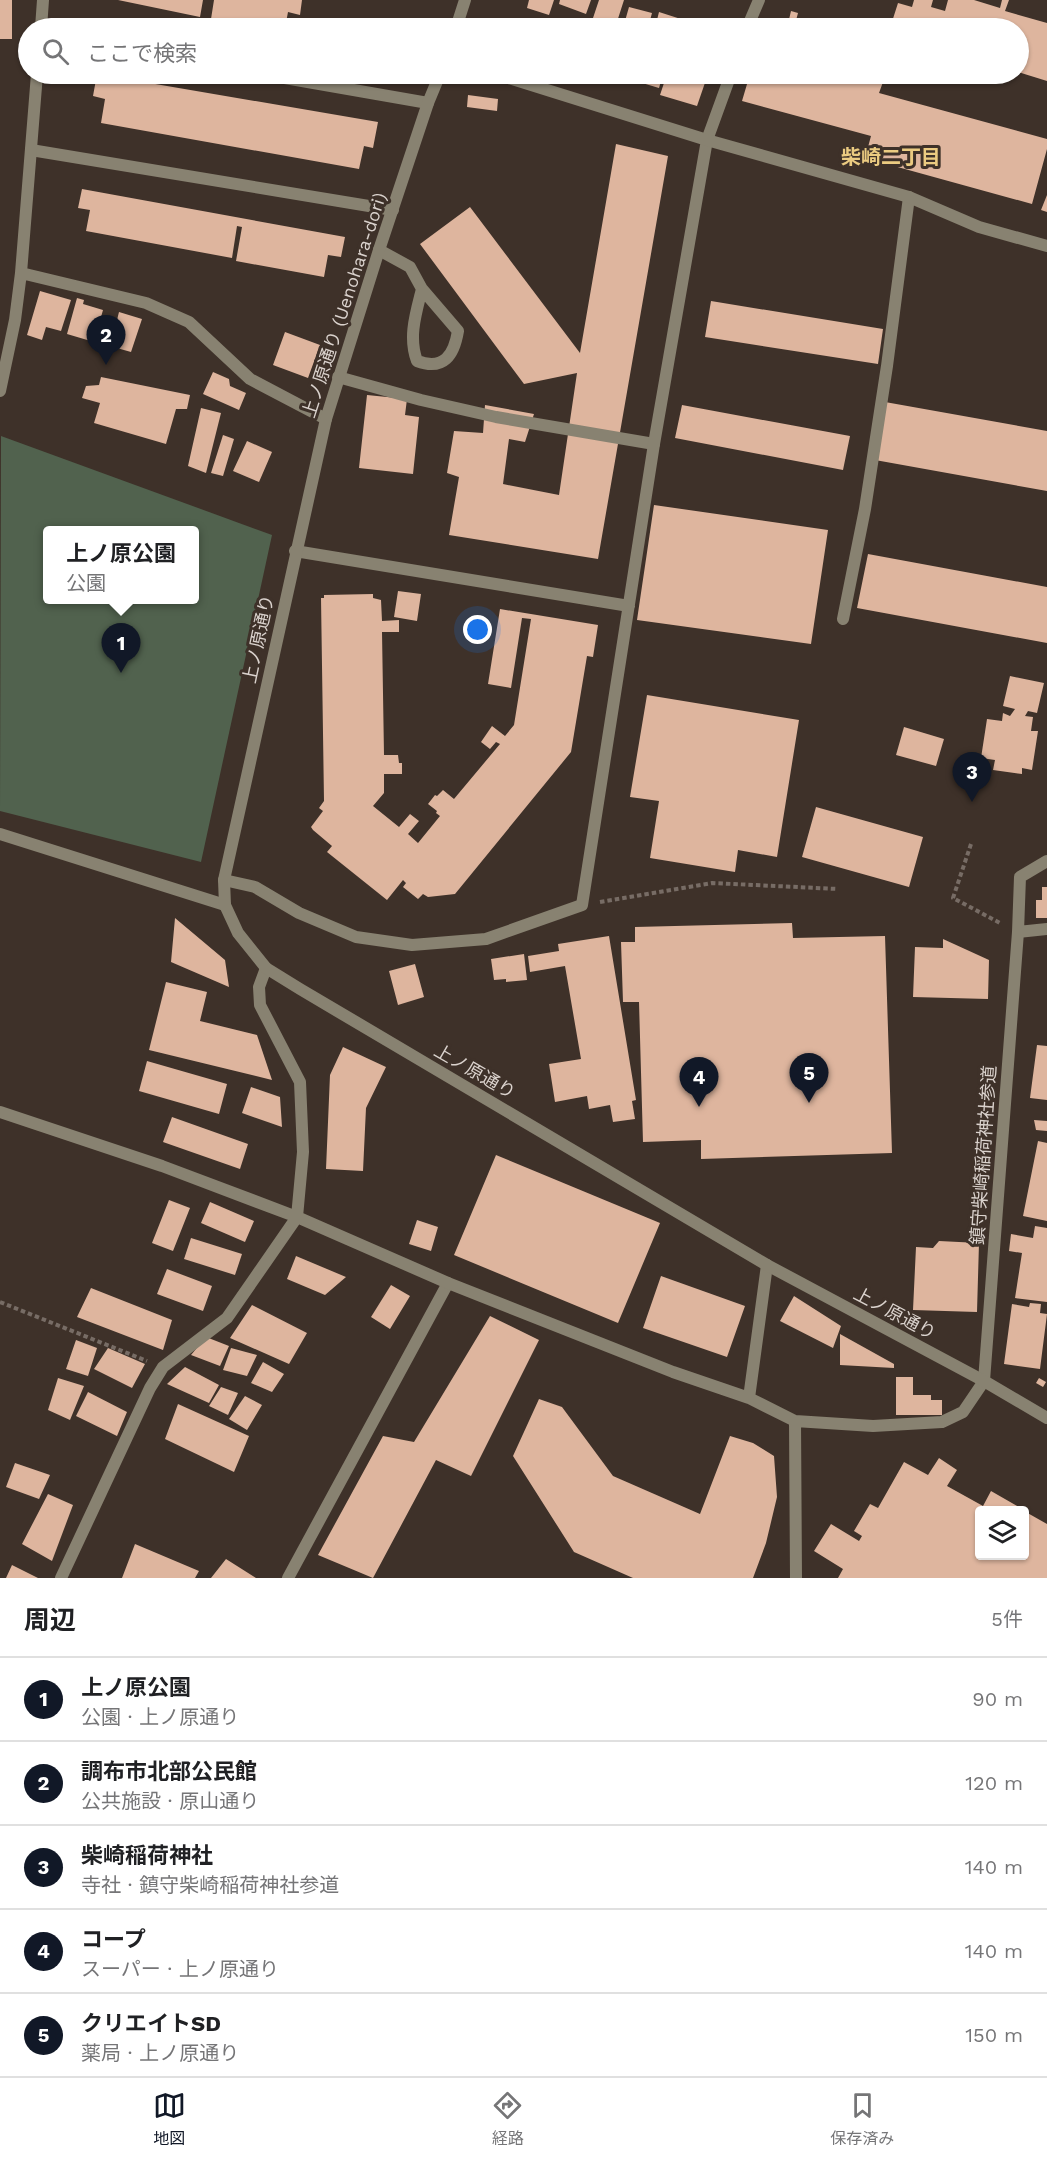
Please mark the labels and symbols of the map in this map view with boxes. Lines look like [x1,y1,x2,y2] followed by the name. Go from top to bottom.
[841,145,941,169] district label: 柴崎二丁目
[298,190,390,420] street label: 上ノ原通り (Uenohara-dori)
[86,316,126,365] pin: 2
[238,593,278,685] street label: 上ノ原通り
[463,615,492,644] your location
[102,624,140,673] pin: 1
[952,752,992,802] pin: 3
[431,1039,519,1103] street label: 上ノ原通り
[790,1054,828,1103] pin: 5
[680,1058,718,1107] pin: 4
[966,1064,1000,1246] street label: 鎮守柴崎稲荷神社参道
[850,1283,940,1343] street label: 上ノ原通り

